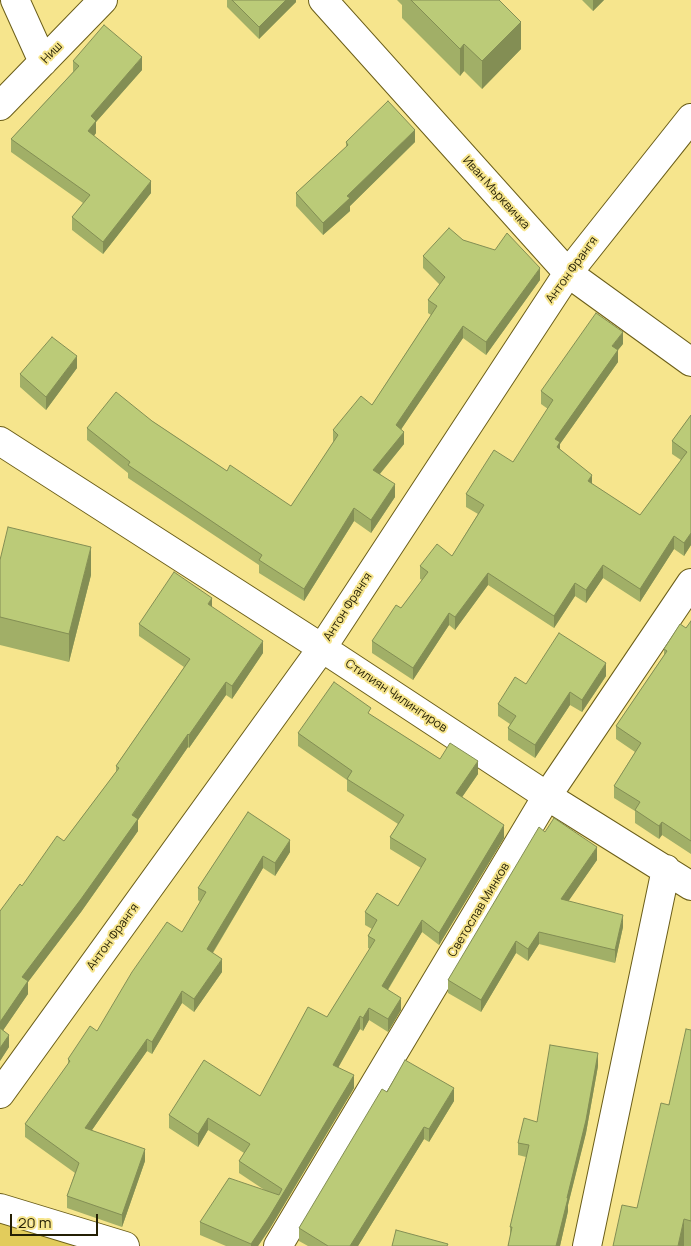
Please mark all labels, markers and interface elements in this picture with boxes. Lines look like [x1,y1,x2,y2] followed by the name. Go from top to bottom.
[38,39,66,67] street label: Ниш
[460,154,532,232] street label: Иван Мърквичка
[543,234,601,306] street label: Антон Франгя
[321,570,375,644] street label: Антон Франгя
[342,657,450,735] street label: Стилиян Чилингиров
[445,860,513,960] street label: Светослав Минков
[84,901,142,973] street label: Антон Франгя
[12,1204,100,1236] scale bar
[18,1212,51,1233] text: 20 m

